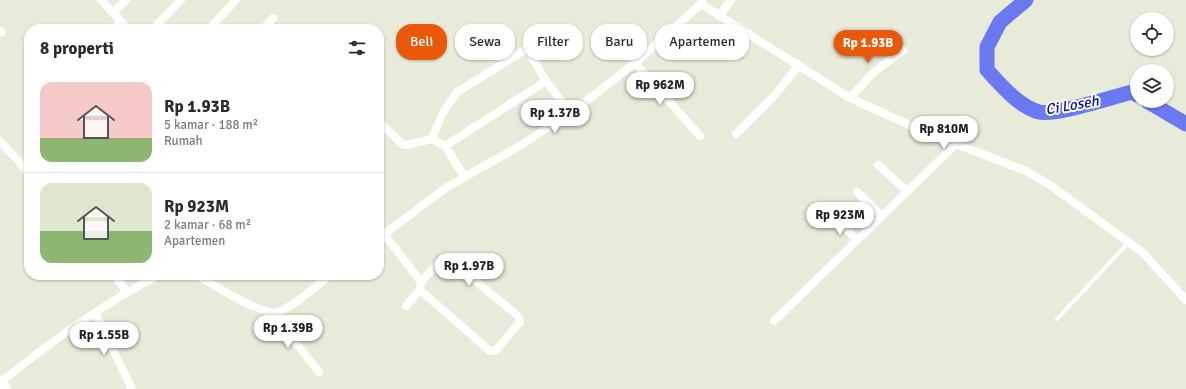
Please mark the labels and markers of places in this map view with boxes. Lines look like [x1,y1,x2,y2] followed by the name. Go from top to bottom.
[827,30,909,64] pin: Rp 1.93B
[623,72,697,106] pin: Rp 962M
[514,100,596,134] pin: Rp 1.37B
[907,116,981,150] pin: Rp 810M
[803,202,877,236] pin: Rp 923M
[428,253,510,287] pin: Rp 1.97B
[247,315,329,349] pin: Rp 1.39B
[63,322,145,356] pin: Rp 1.55B

